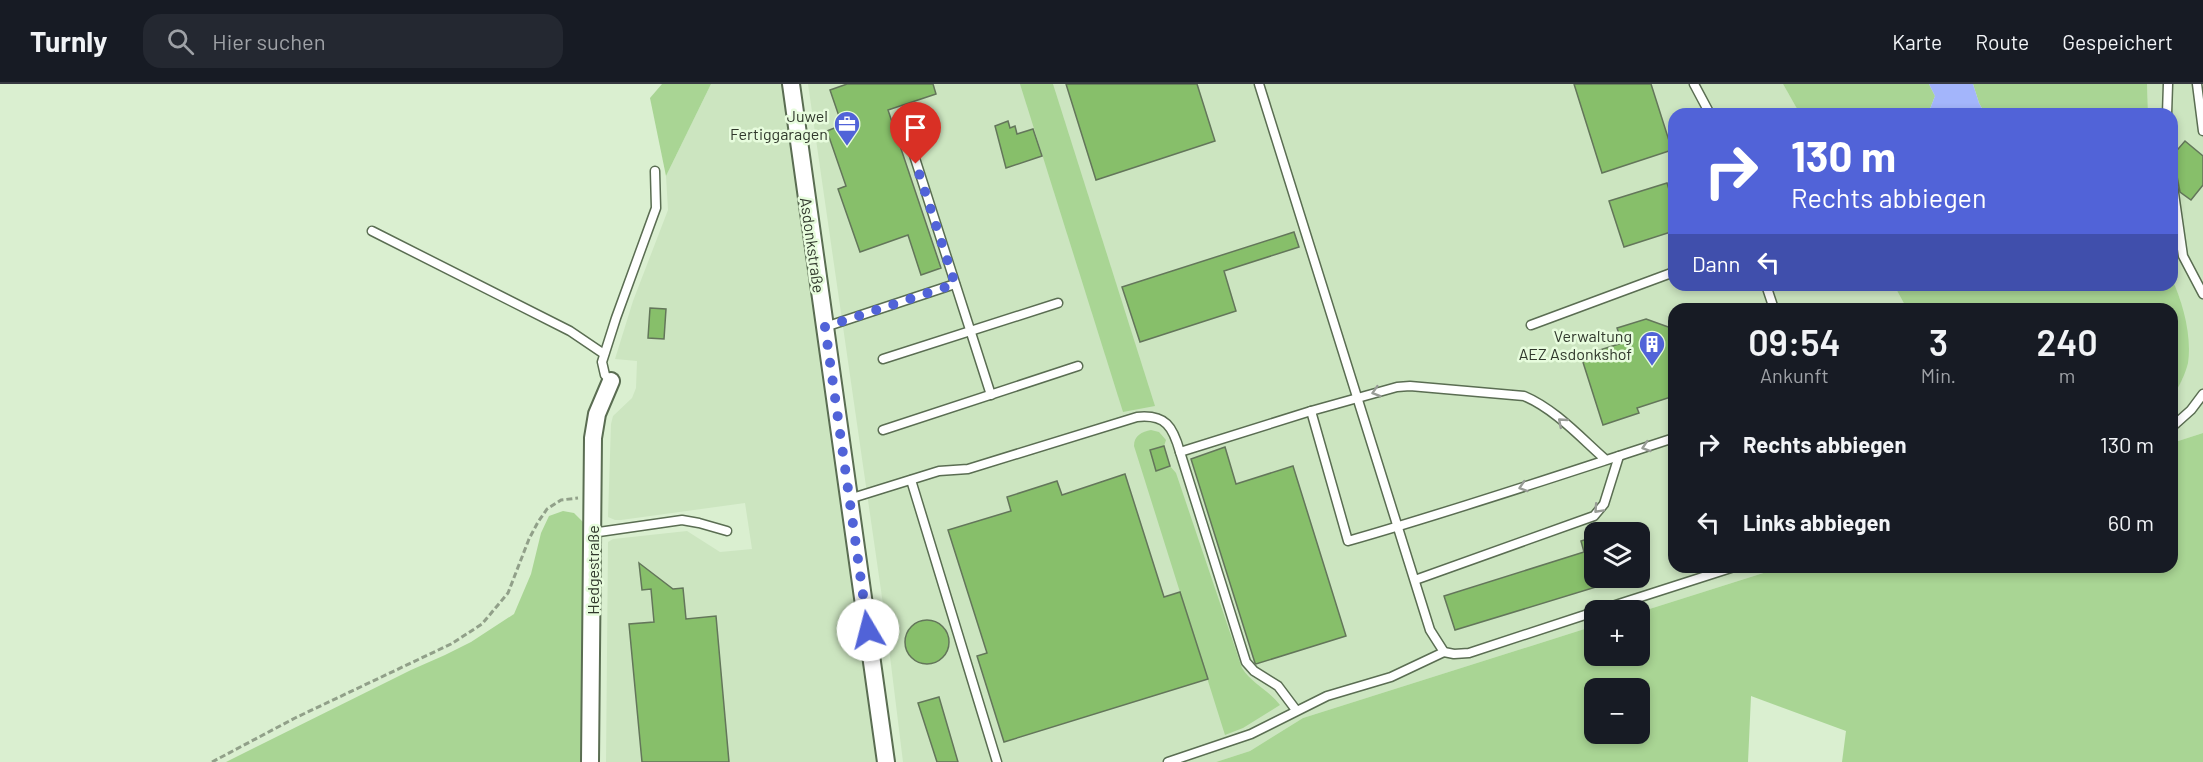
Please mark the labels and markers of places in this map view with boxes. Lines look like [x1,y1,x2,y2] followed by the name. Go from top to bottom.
[890,102,941,164] pin
[730,106,828,143] place label: Juwel Fertiggaragen
[832,109,862,147] office icon: Juwel Fertiggaragen
[1519,326,1632,363] place label: Verwaltung AEZ Asdonkshof
[1637,329,1667,367] building icon: Verwaltung AEZ Asdonkshof

